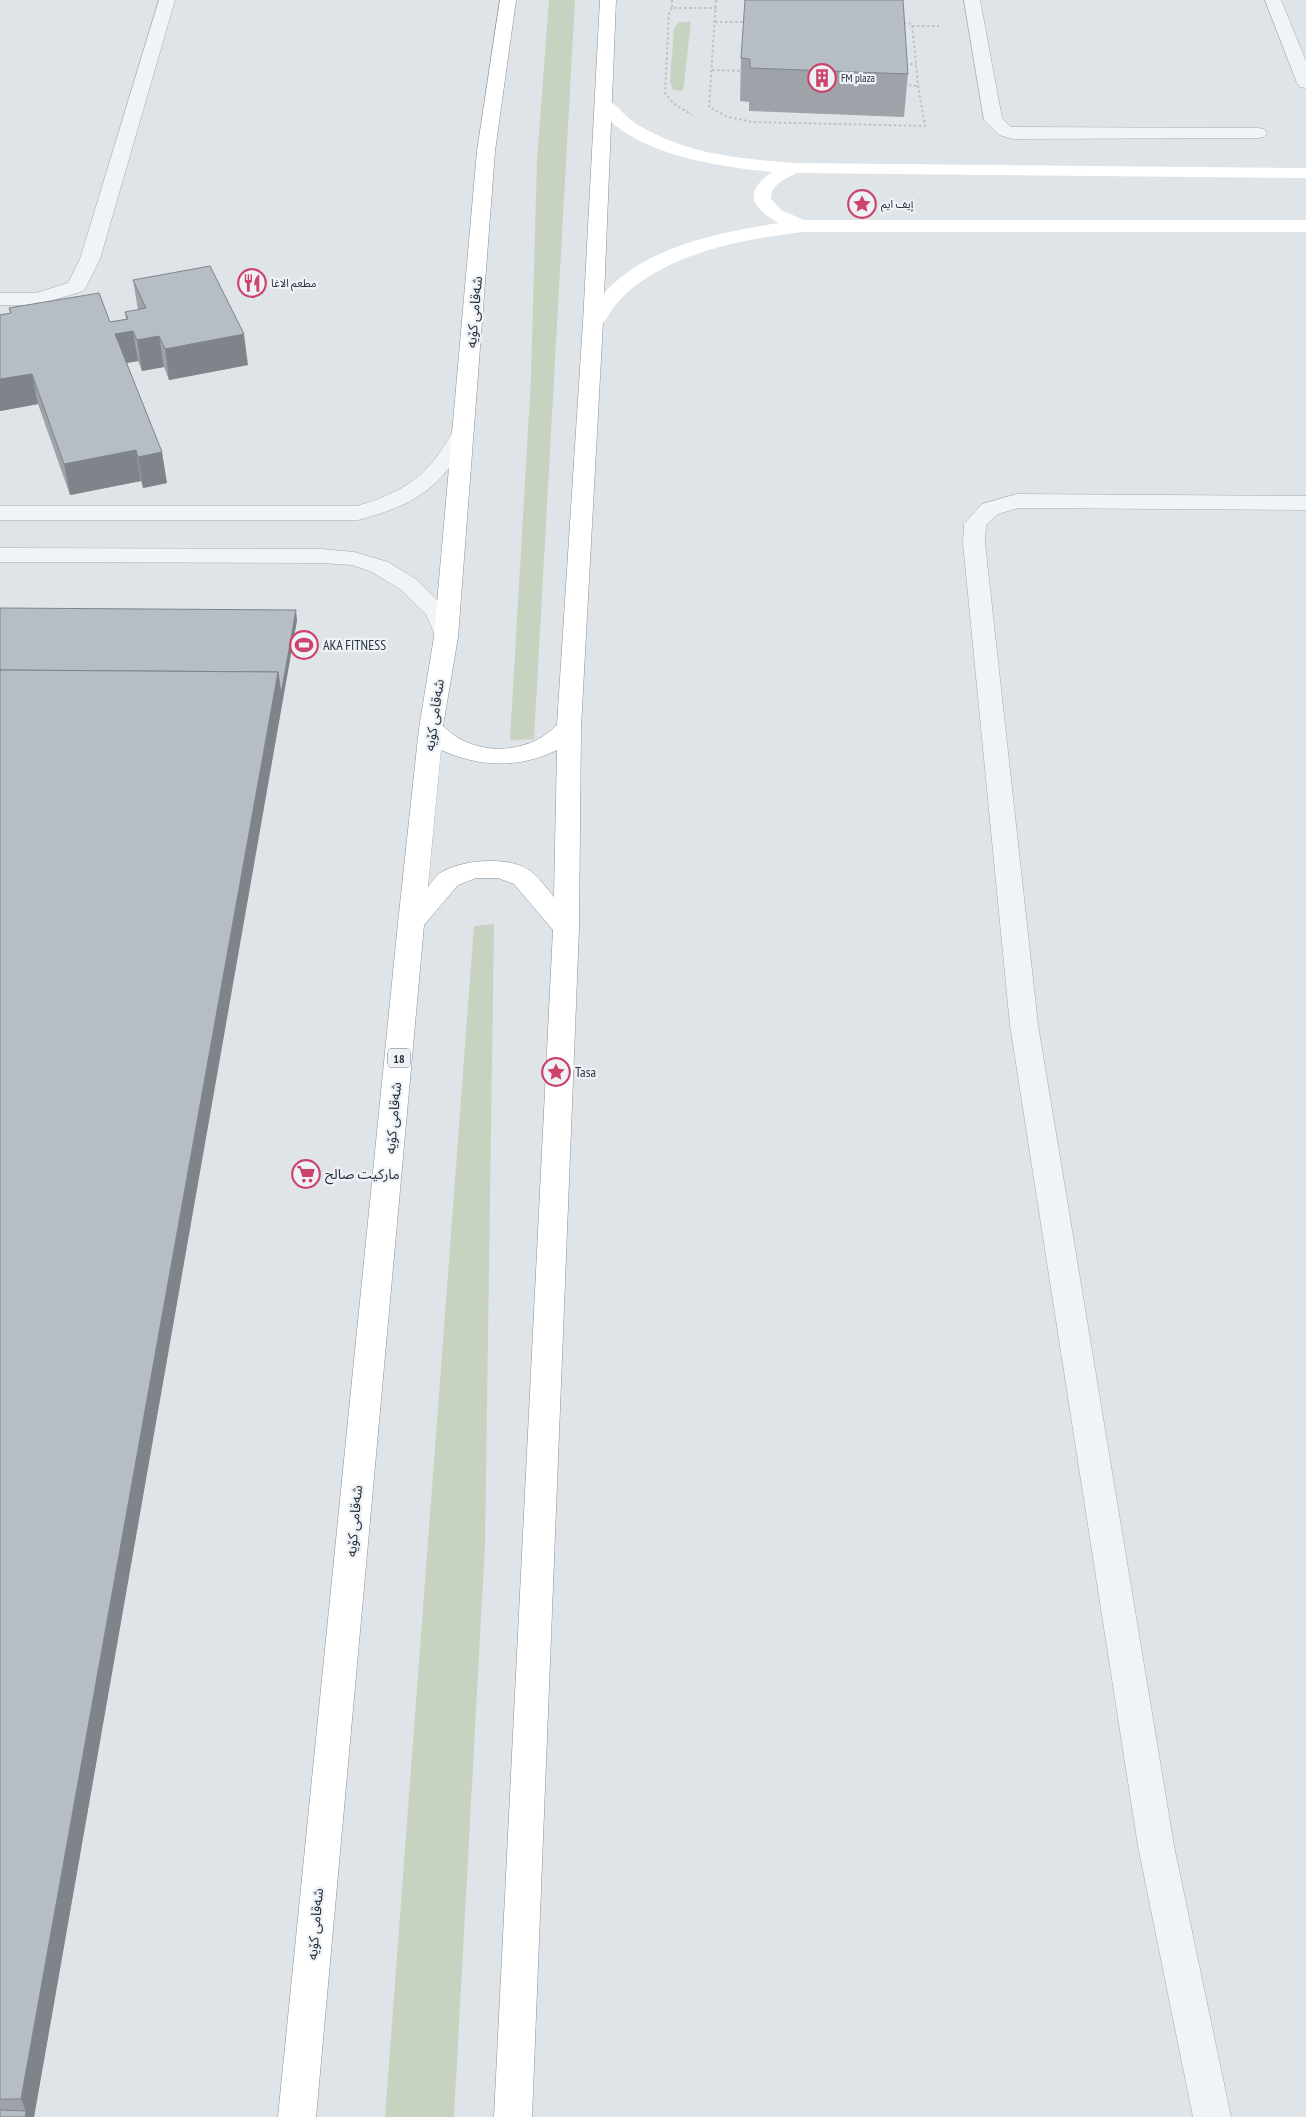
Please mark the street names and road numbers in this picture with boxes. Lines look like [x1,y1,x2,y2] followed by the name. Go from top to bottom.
[462,275,486,349] street label: شەقامی کۆیە
[420,678,448,752] street label: شەقامی کۆیە
[388,1048,410,1068] road number: 18
[381,1081,405,1155] street label: شەقامی کۆیە
[342,1484,366,1558] street label: شەقامی کۆیە
[303,1887,327,1961] street label: شەقامی کۆیە

